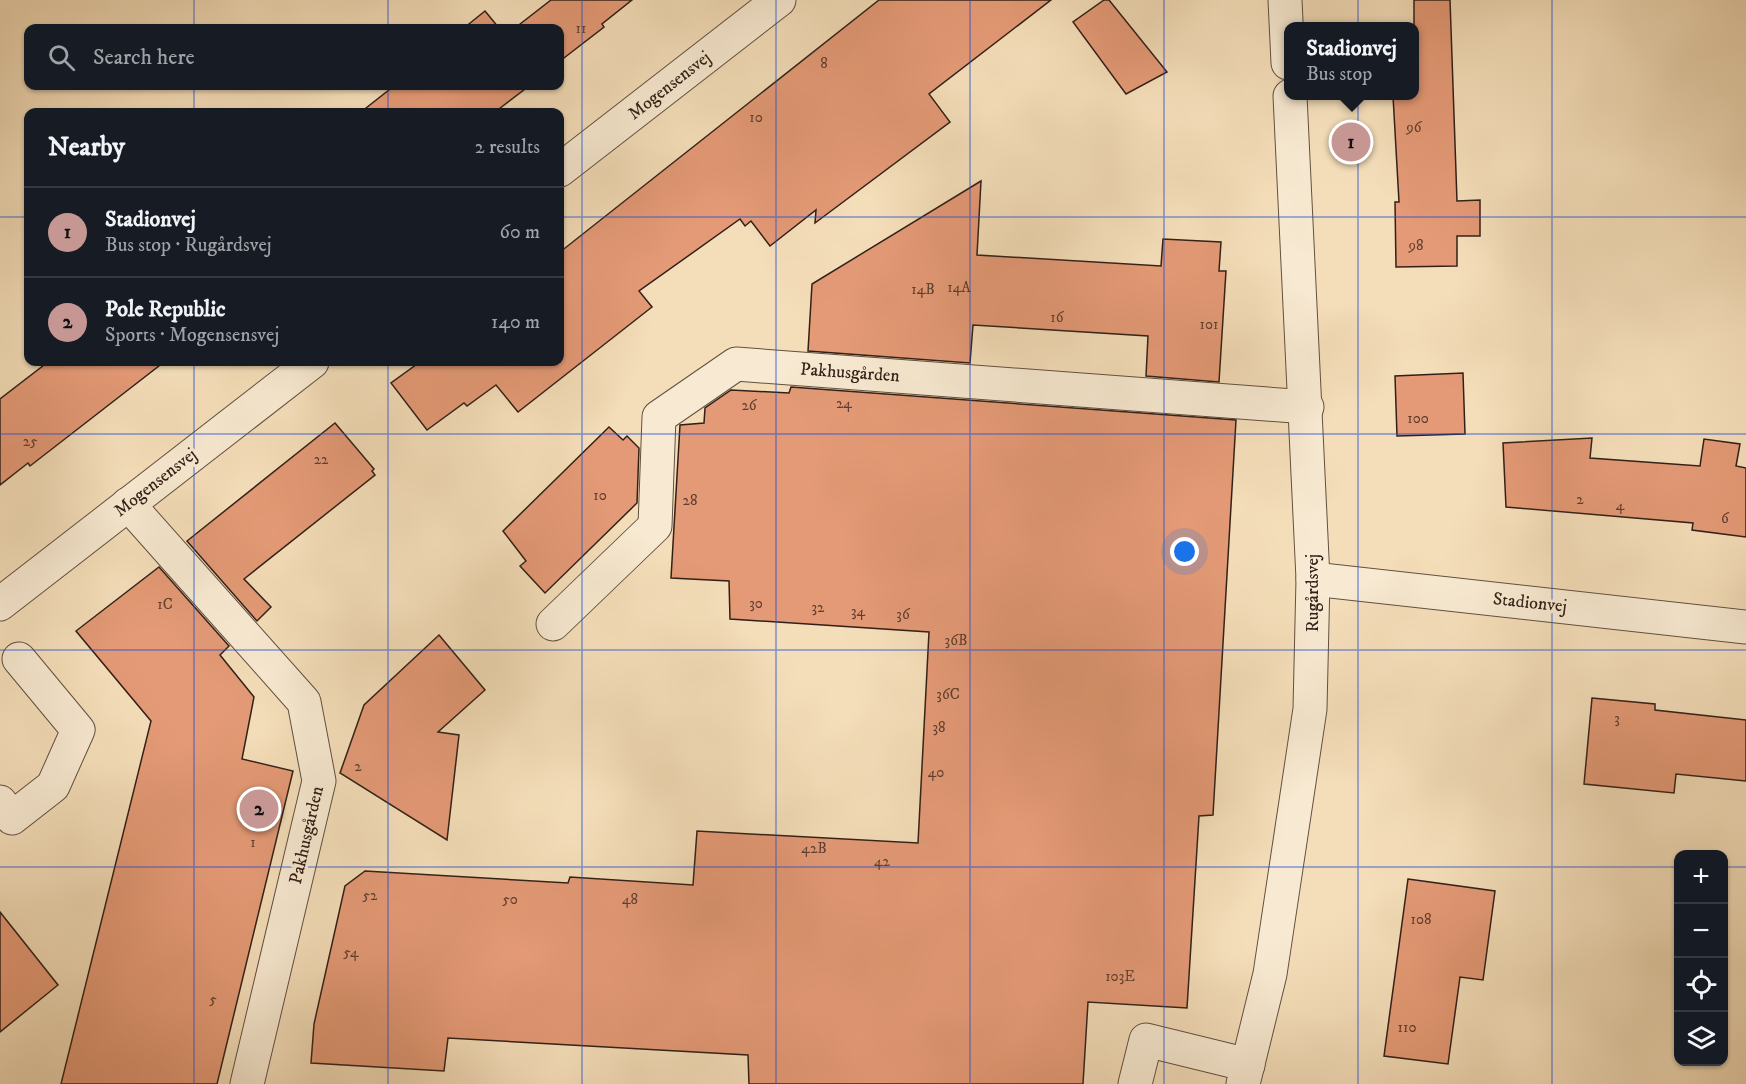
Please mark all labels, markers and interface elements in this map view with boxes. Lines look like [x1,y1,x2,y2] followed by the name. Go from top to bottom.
[575,19,587,38] house number: 11
[1284,22,1419,100] popup
[24,24,564,90] search box
[1306,35,1397,62] text: Stadionvej
[45,41,78,74] icon: search
[93,44,195,71] text: Search here
[624,47,715,125] street label: Mogensensvej
[820,54,828,73] house number: 8
[1306,62,1372,87] text: Bus stop
[749,108,763,127] house number: 10
[1405,118,1423,137] house number: 96
[1332,120,1370,164] pin: 1
[48,131,125,164] text: Nearby
[475,135,540,160] text: 2 results
[105,206,196,233] text: Stadionvej
[64,220,71,245] text: 1
[500,220,540,245] text: 60 m
[105,233,272,258] text: Bus stop · Rugårdsvej
[1408,236,1424,255] house number: 98
[947,278,971,297] house number: 14A
[911,280,935,299] house number: 14B
[105,296,226,323] text: Pole Republic
[1050,308,1065,327] house number: 16
[63,310,72,335] text: 2
[491,310,540,335] text: 140 m
[1200,315,1218,334] house number: 101
[105,323,279,348] text: Sports · Mogensensvej
[799,359,901,387] street label: Pakhusgården
[836,394,852,413] house number: 24
[741,396,758,415] house number: 26
[1407,409,1429,428] house number: 100
[23,432,38,451] house number: 25
[110,444,201,522] street label: Mogensensvej
[314,450,329,469] house number: 22
[593,486,607,505] house number: 10
[1576,490,1584,509] house number: 2
[683,491,697,510] house number: 28
[1616,496,1625,515] house number: 4
[1721,509,1730,528] house number: 6
[1170,537,1199,566] your location
[1302,554,1324,632] street label: Rugårdsvej
[1492,588,1568,618] street label: Stadionvej
[749,594,763,613] house number: 30
[157,595,173,614] house number: 1C
[812,598,825,617] house number: 32
[851,602,865,621] house number: 34
[896,605,911,624] house number: 36
[945,631,967,650] house number: 36B
[936,685,960,704] house number: 36C
[1614,709,1620,728] house number: 3
[932,718,946,737] house number: 38
[354,757,362,776] house number: 2
[928,763,944,782] house number: 40
[285,783,329,886] street label: Pakhusgården
[240,786,278,832] pin: 2
[250,833,256,852] house number: 1
[801,839,827,858] house number: 42B
[1674,850,1728,1066] map controls
[1674,850,1728,904] button: +
[874,852,891,871] house number: 42
[363,886,378,905] house number: 52
[502,890,518,909] house number: 50
[622,890,638,909] house number: 48
[1674,904,1728,958] button: −
[1410,910,1432,929] house number: 108
[343,943,359,962] house number: 54
[1674,958,1728,1012] button: locate
[1105,967,1135,986] house number: 103E
[209,990,217,1009] house number: 5
[1674,1012,1728,1066] button: layers
[1397,1018,1417,1037] house number: 110

